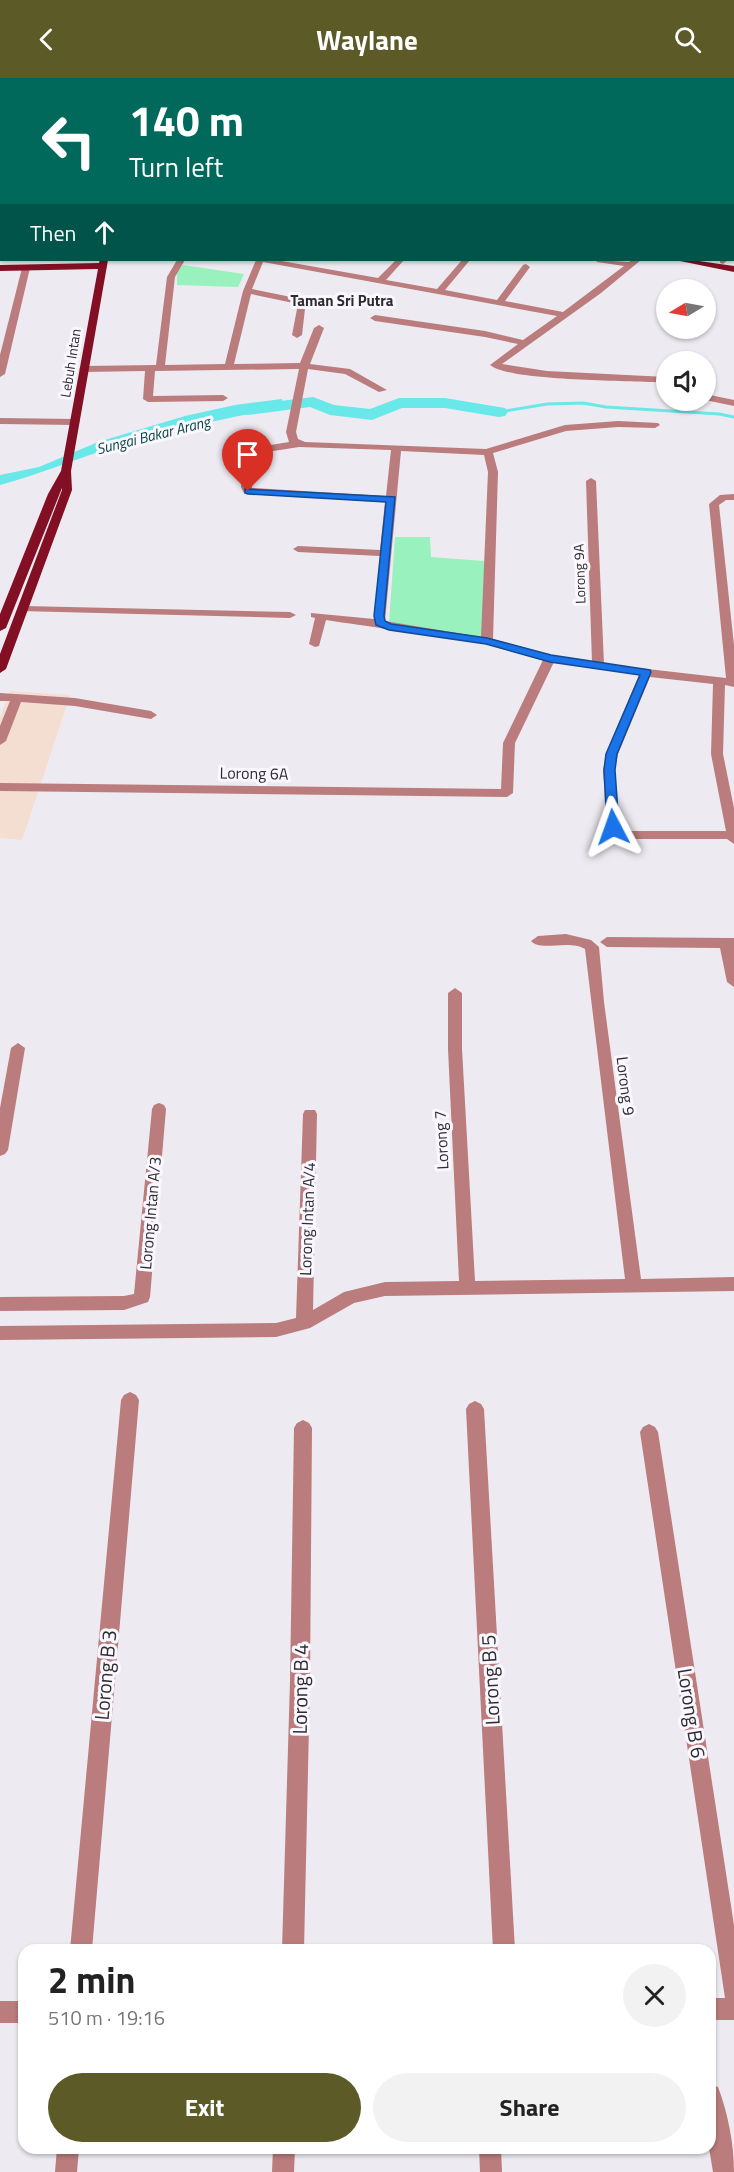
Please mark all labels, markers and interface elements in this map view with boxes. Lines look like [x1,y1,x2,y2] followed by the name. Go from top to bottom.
[316,19,418,60] text: Waylane
[30,23,63,56] icon: back
[671,23,704,56] icon: search
[129,88,244,152] text: 140 m
[30,102,108,180] icon: left
[129,146,223,187] text: Turn left
[30,216,76,250] text: Then
[88,216,121,249] icon: ahead
[656,279,716,339] north arrow
[656,279,716,411] map controls
[290,289,394,312] district label: Taman Sri Putra
[54,327,86,399] street label: Lebuh Intan
[656,351,716,411] button: sound
[94,409,214,460] water label: Sungai Bakar Arang
[222,429,273,491] pin
[231,438,264,471] icon: arrive
[567,543,591,604] street label: Lorong 9A
[219,760,289,786] street label: Lorong 6A
[581,795,645,859] position arrow
[610,1055,642,1117] street label: Lorong 9
[427,1110,455,1170] street label: Lorong 7
[133,1155,167,1271] street label: Lorong Intan A/3
[293,1162,321,1276] street label: Lorong Intan A/4
[86,1628,124,1722] street label: Lorong B 3
[472,1634,508,1726] street label: Lorong B 5
[284,1643,316,1735] street label: Lorong B 4
[670,1666,714,1760] street label: Lorong B 6
[48,1952,135,2007] text: 2 min
[623,1964,686,2027] button: close
[48,2002,165,2033] text: 510 m · 19:16
[48,2073,361,2142] button: Exit
[373,2073,686,2142] button: Share

